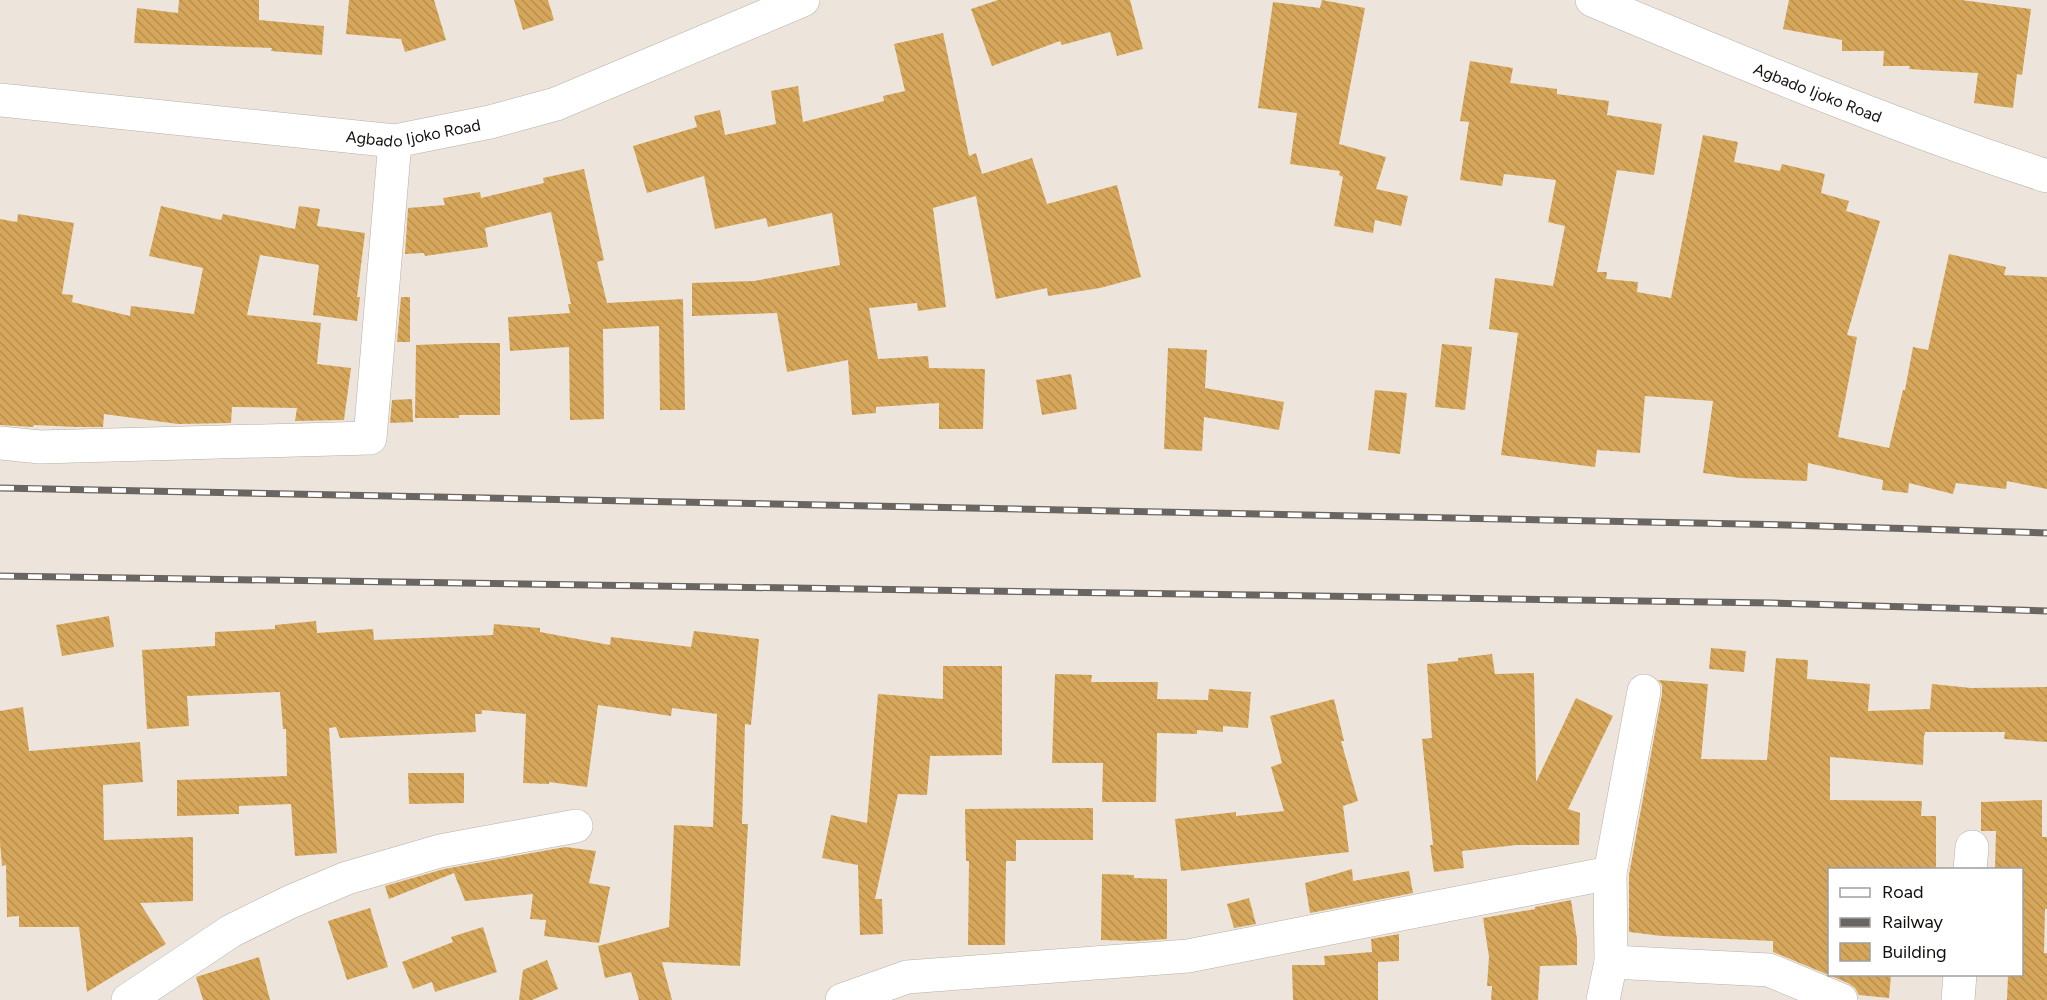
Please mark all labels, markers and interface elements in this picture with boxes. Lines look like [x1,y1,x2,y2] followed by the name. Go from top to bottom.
[1751,59,1884,126] street label: Agbado Ijoko Road
[345,115,482,151] street label: Agbado Ijoko Road
[1828,868,2023,976] legend
[1882,881,1923,903] text: Road
[1882,911,1944,933] text: Railway
[1882,941,1947,963] text: Building

